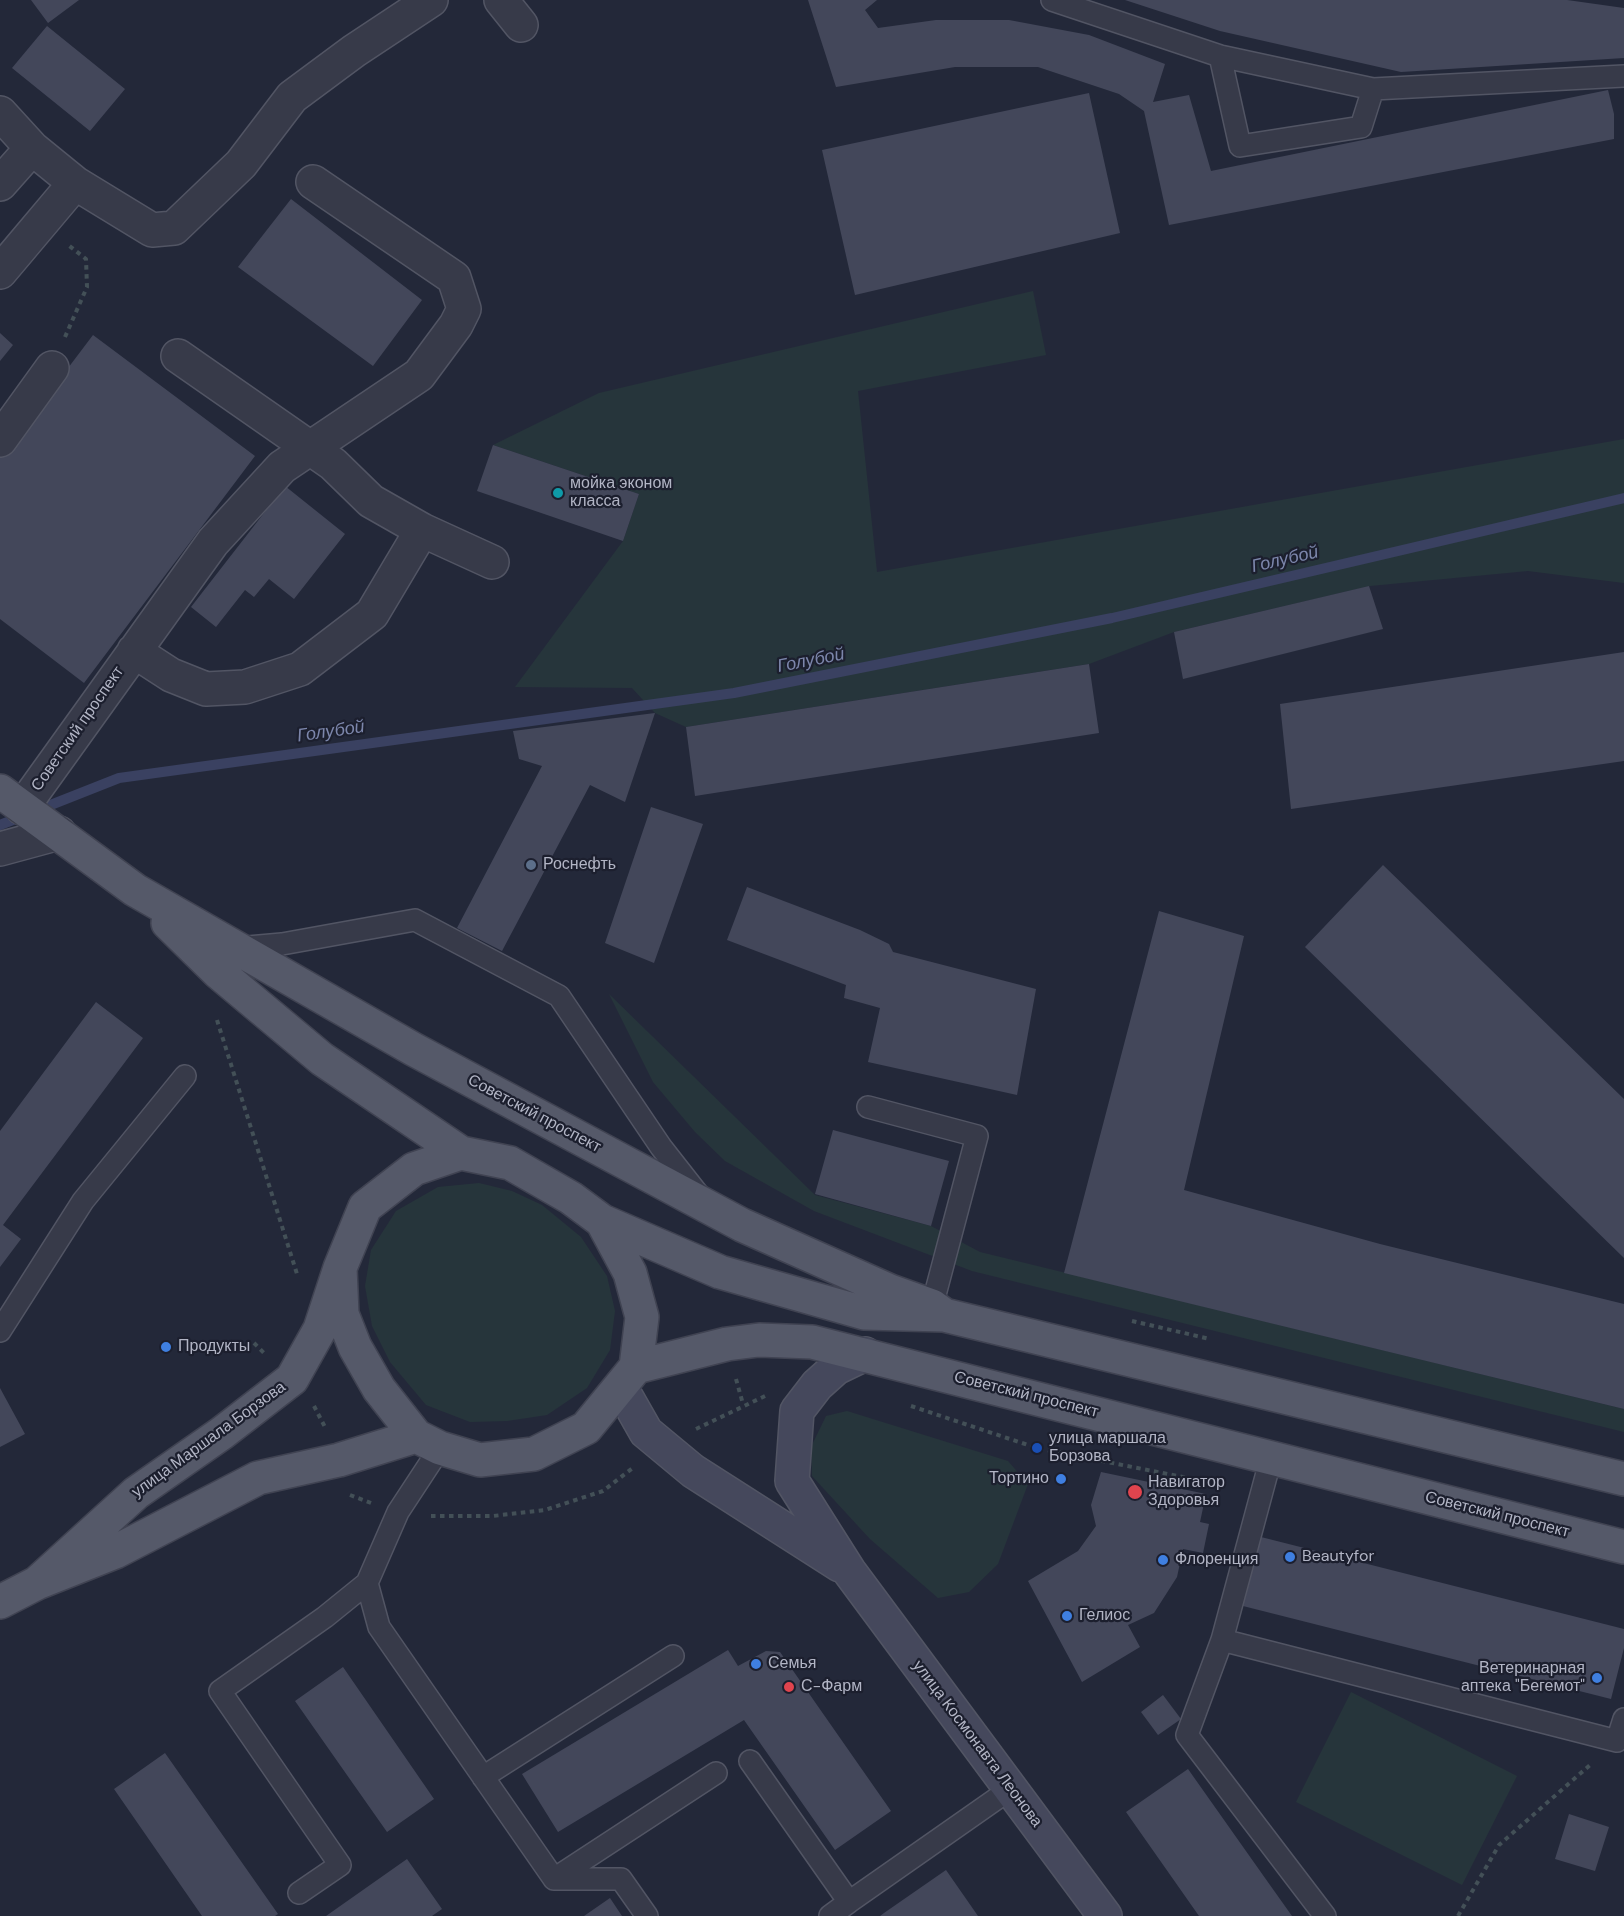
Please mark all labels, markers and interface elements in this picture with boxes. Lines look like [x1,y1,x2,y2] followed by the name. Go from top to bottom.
[570,474,672,512] place label: мойка эконом класса
[551,486,565,500] marker: мойка эконом класса
[1249,542,1321,578] water label: Голубой
[776,644,846,678] water label: Голубой
[28,663,128,795] street label: Советский проспект
[296,717,366,747] water label: Голубой
[543,855,616,875] place label: Роснефть
[524,858,538,872] marker: Роснефть
[464,1071,604,1157] street label: Советский проспект
[178,1337,250,1357] place label: Продукты
[159,1340,173,1354] marker: Продукты
[952,1368,1100,1422] street label: Советский проспект
[128,1378,290,1502] street label: улица Маршала Борзова
[1049,1429,1166,1467] place label: улица маршала Борзова
[1030,1441,1044,1455] marker: улица маршала Борзова
[989,1469,1049,1489] place label: Тортино
[1054,1472,1068,1486] marker: Тортино
[1148,1473,1225,1511] place label: Навигатор Здоровья
[1126,1483,1144,1501] marker: Навигатор Здоровья
[1423,1488,1571,1542] street label: Советский проспект
[1302,1547,1374,1567] place label: Beautyfor
[1175,1550,1258,1570] place label: Флоренция
[1283,1550,1297,1564] marker: Beautyfor
[1156,1553,1170,1567] marker: Флоренция
[1079,1606,1130,1626] place label: Гелиос
[1060,1609,1074,1623] marker: Гелиос
[768,1654,816,1674] place label: Семья
[749,1657,763,1671] marker: Семья
[908,1657,1046,1831] street label: улица Космонавта Леонова
[1461,1659,1585,1697] place label: Ветеринарная аптека "Бегемот"
[1590,1671,1604,1685] marker: Ветеринарная аптека "Бегемот"
[801,1677,862,1697] place label: С-Фарм
[782,1680,796,1694] marker: С-Фарм

